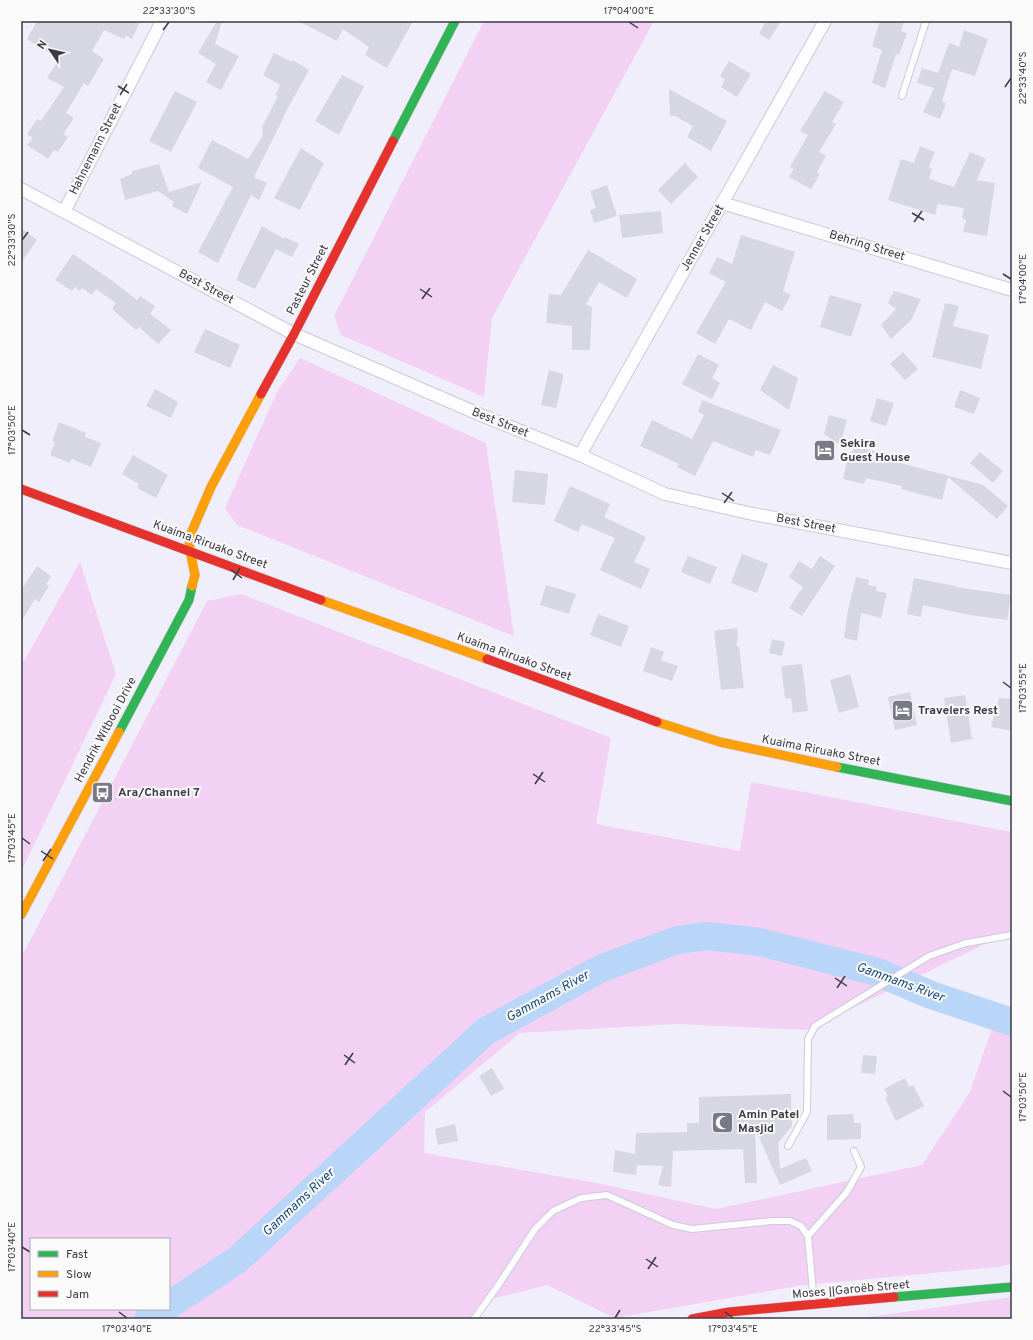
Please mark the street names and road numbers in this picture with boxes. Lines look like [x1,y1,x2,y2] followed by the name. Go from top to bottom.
[66,100,126,198] street label: Hahnemann Street
[678,202,728,274] street label: Jenner Street
[827,227,907,265] street label: Behring Street
[283,242,333,318] street label: Pasteur Street
[176,266,236,308] street label: Best Street
[469,404,531,442] street label: Best Street
[775,510,837,538] street label: Best Street
[151,517,269,573] street label: Kuaima Riruako Street
[455,629,573,685] street label: Kuaima Riruako Street
[71,674,141,786] street label: Hendrik Witbooi Drive
[760,732,882,770] street label: Kuaima Riruako Street
[792,1277,910,1303] street label: Moses ǁGaroëb Street

